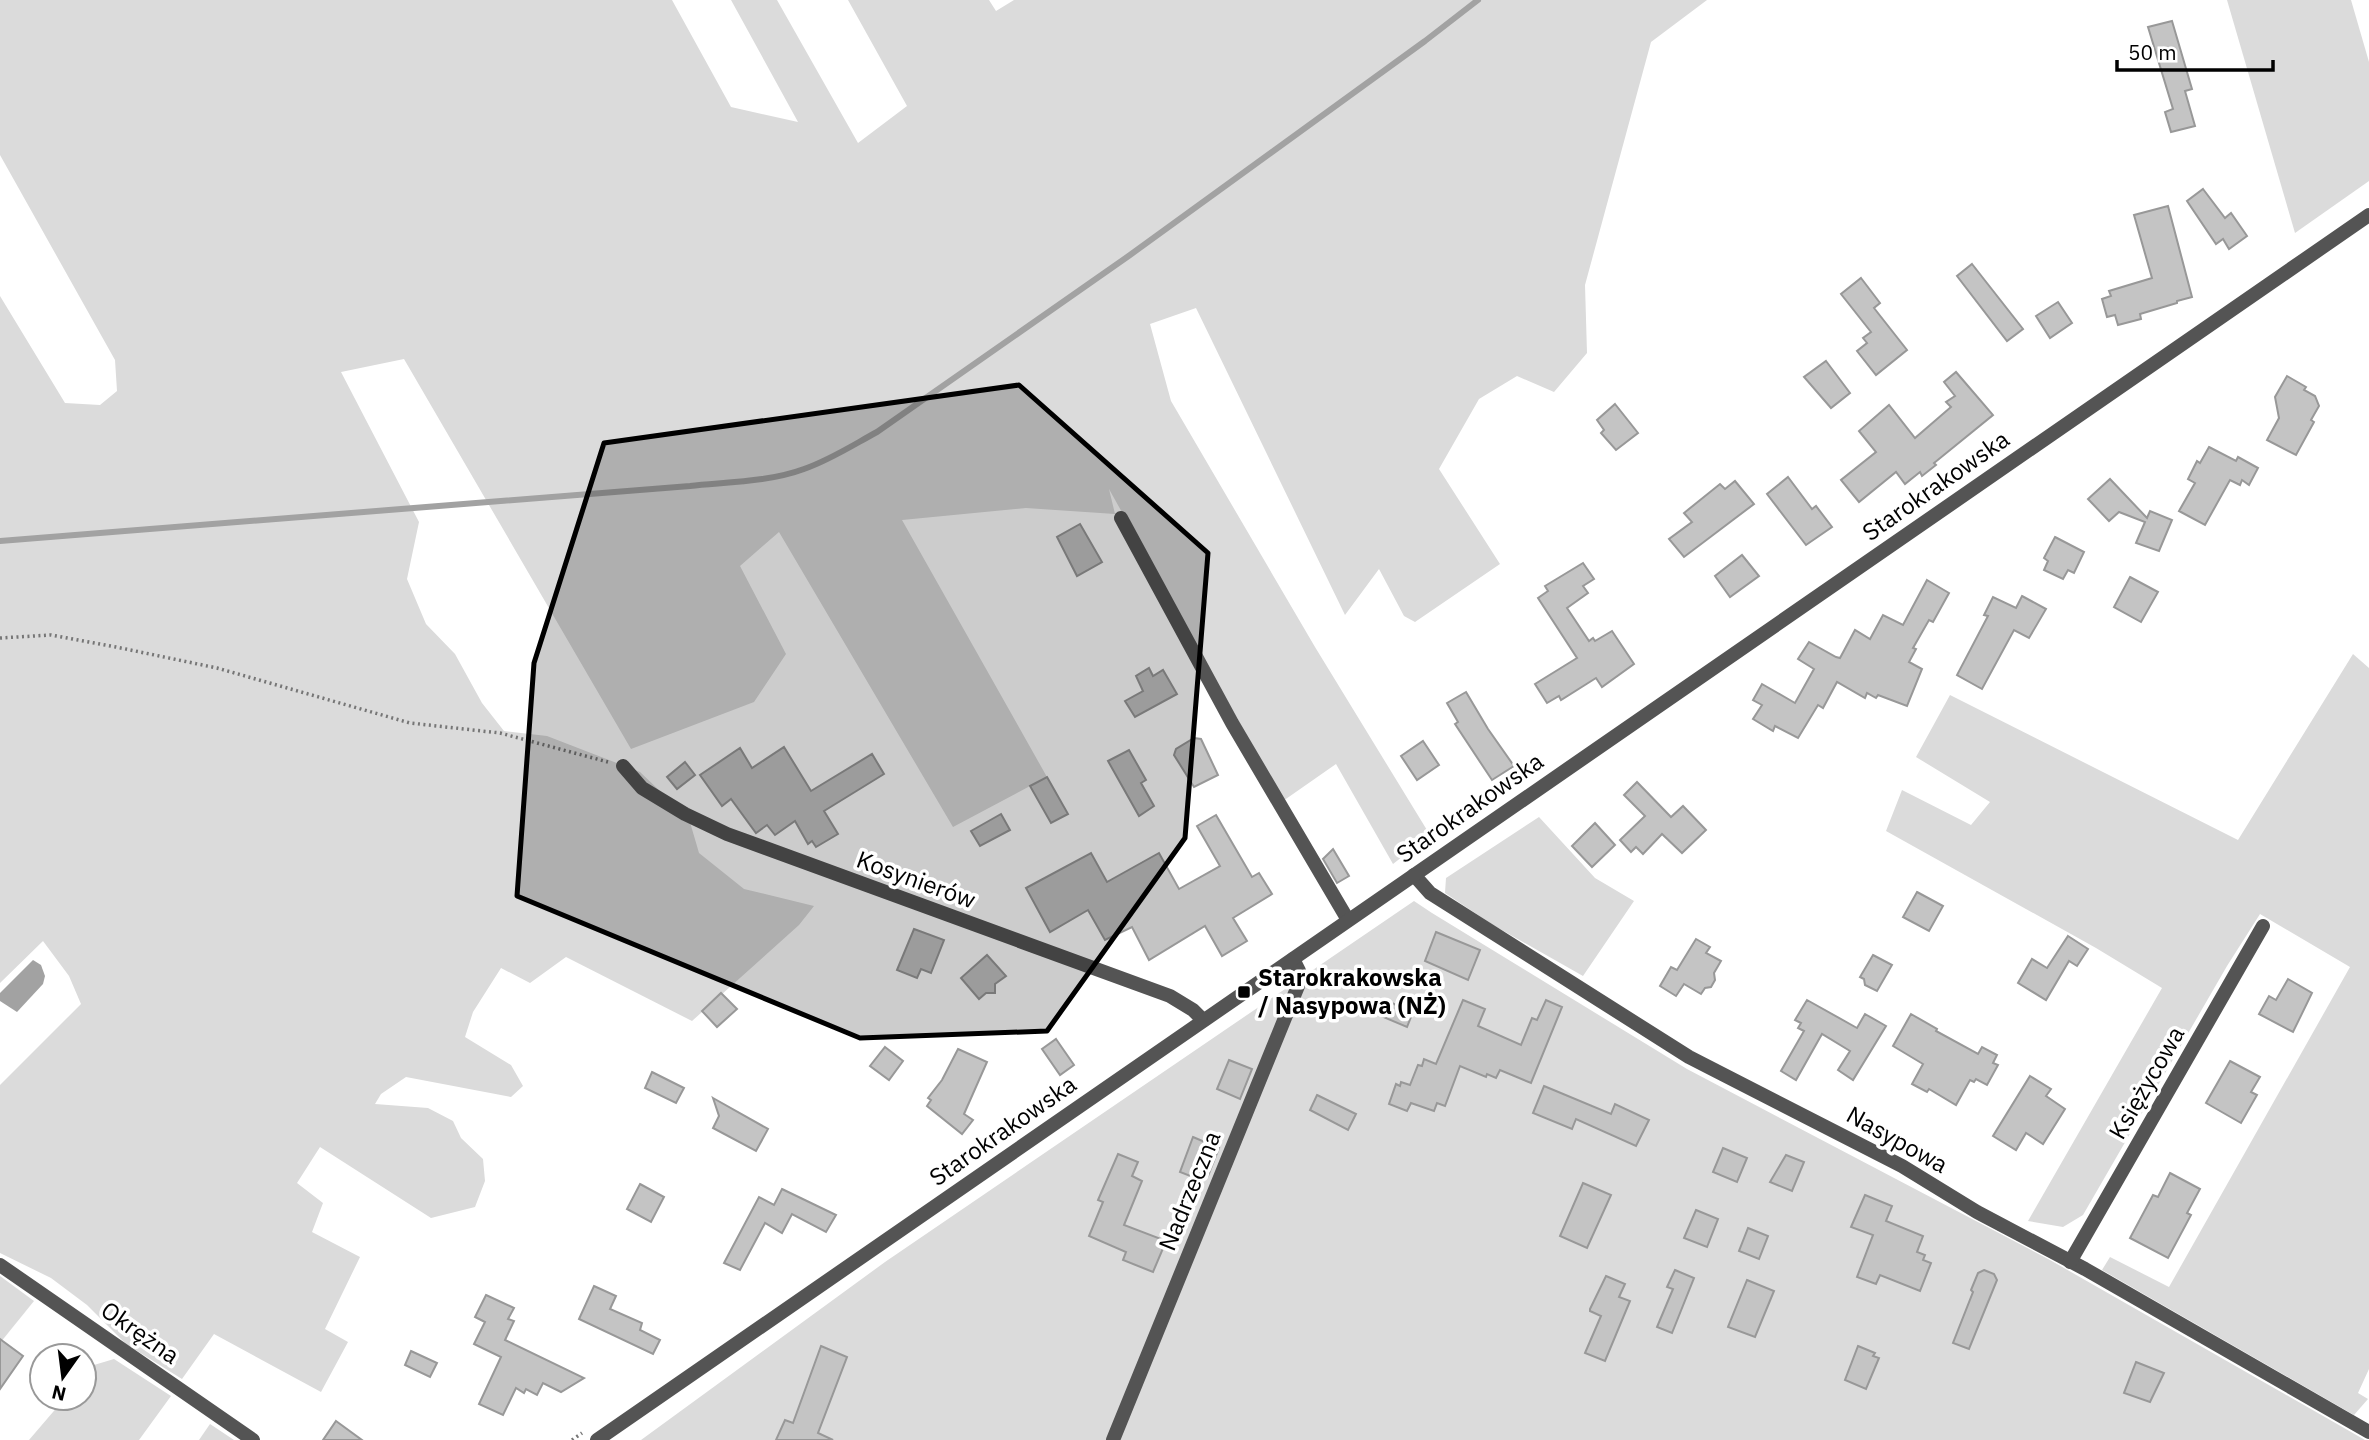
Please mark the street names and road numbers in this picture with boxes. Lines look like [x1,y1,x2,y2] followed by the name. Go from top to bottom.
[1856,423,2015,548] street label: Starokrakowska
[1390,745,1549,870] street label: Starokrakowska
[852,843,980,915] street label: Kosynierów
[2101,1020,2191,1145] street label: Księżycowa
[923,1068,1082,1193] street label: Starokrakowska
[1841,1098,1954,1180] street label: Nasypowa
[1151,1126,1228,1255] street label: Nadrzeczna
[95,1294,186,1371] street label: Okrężna

